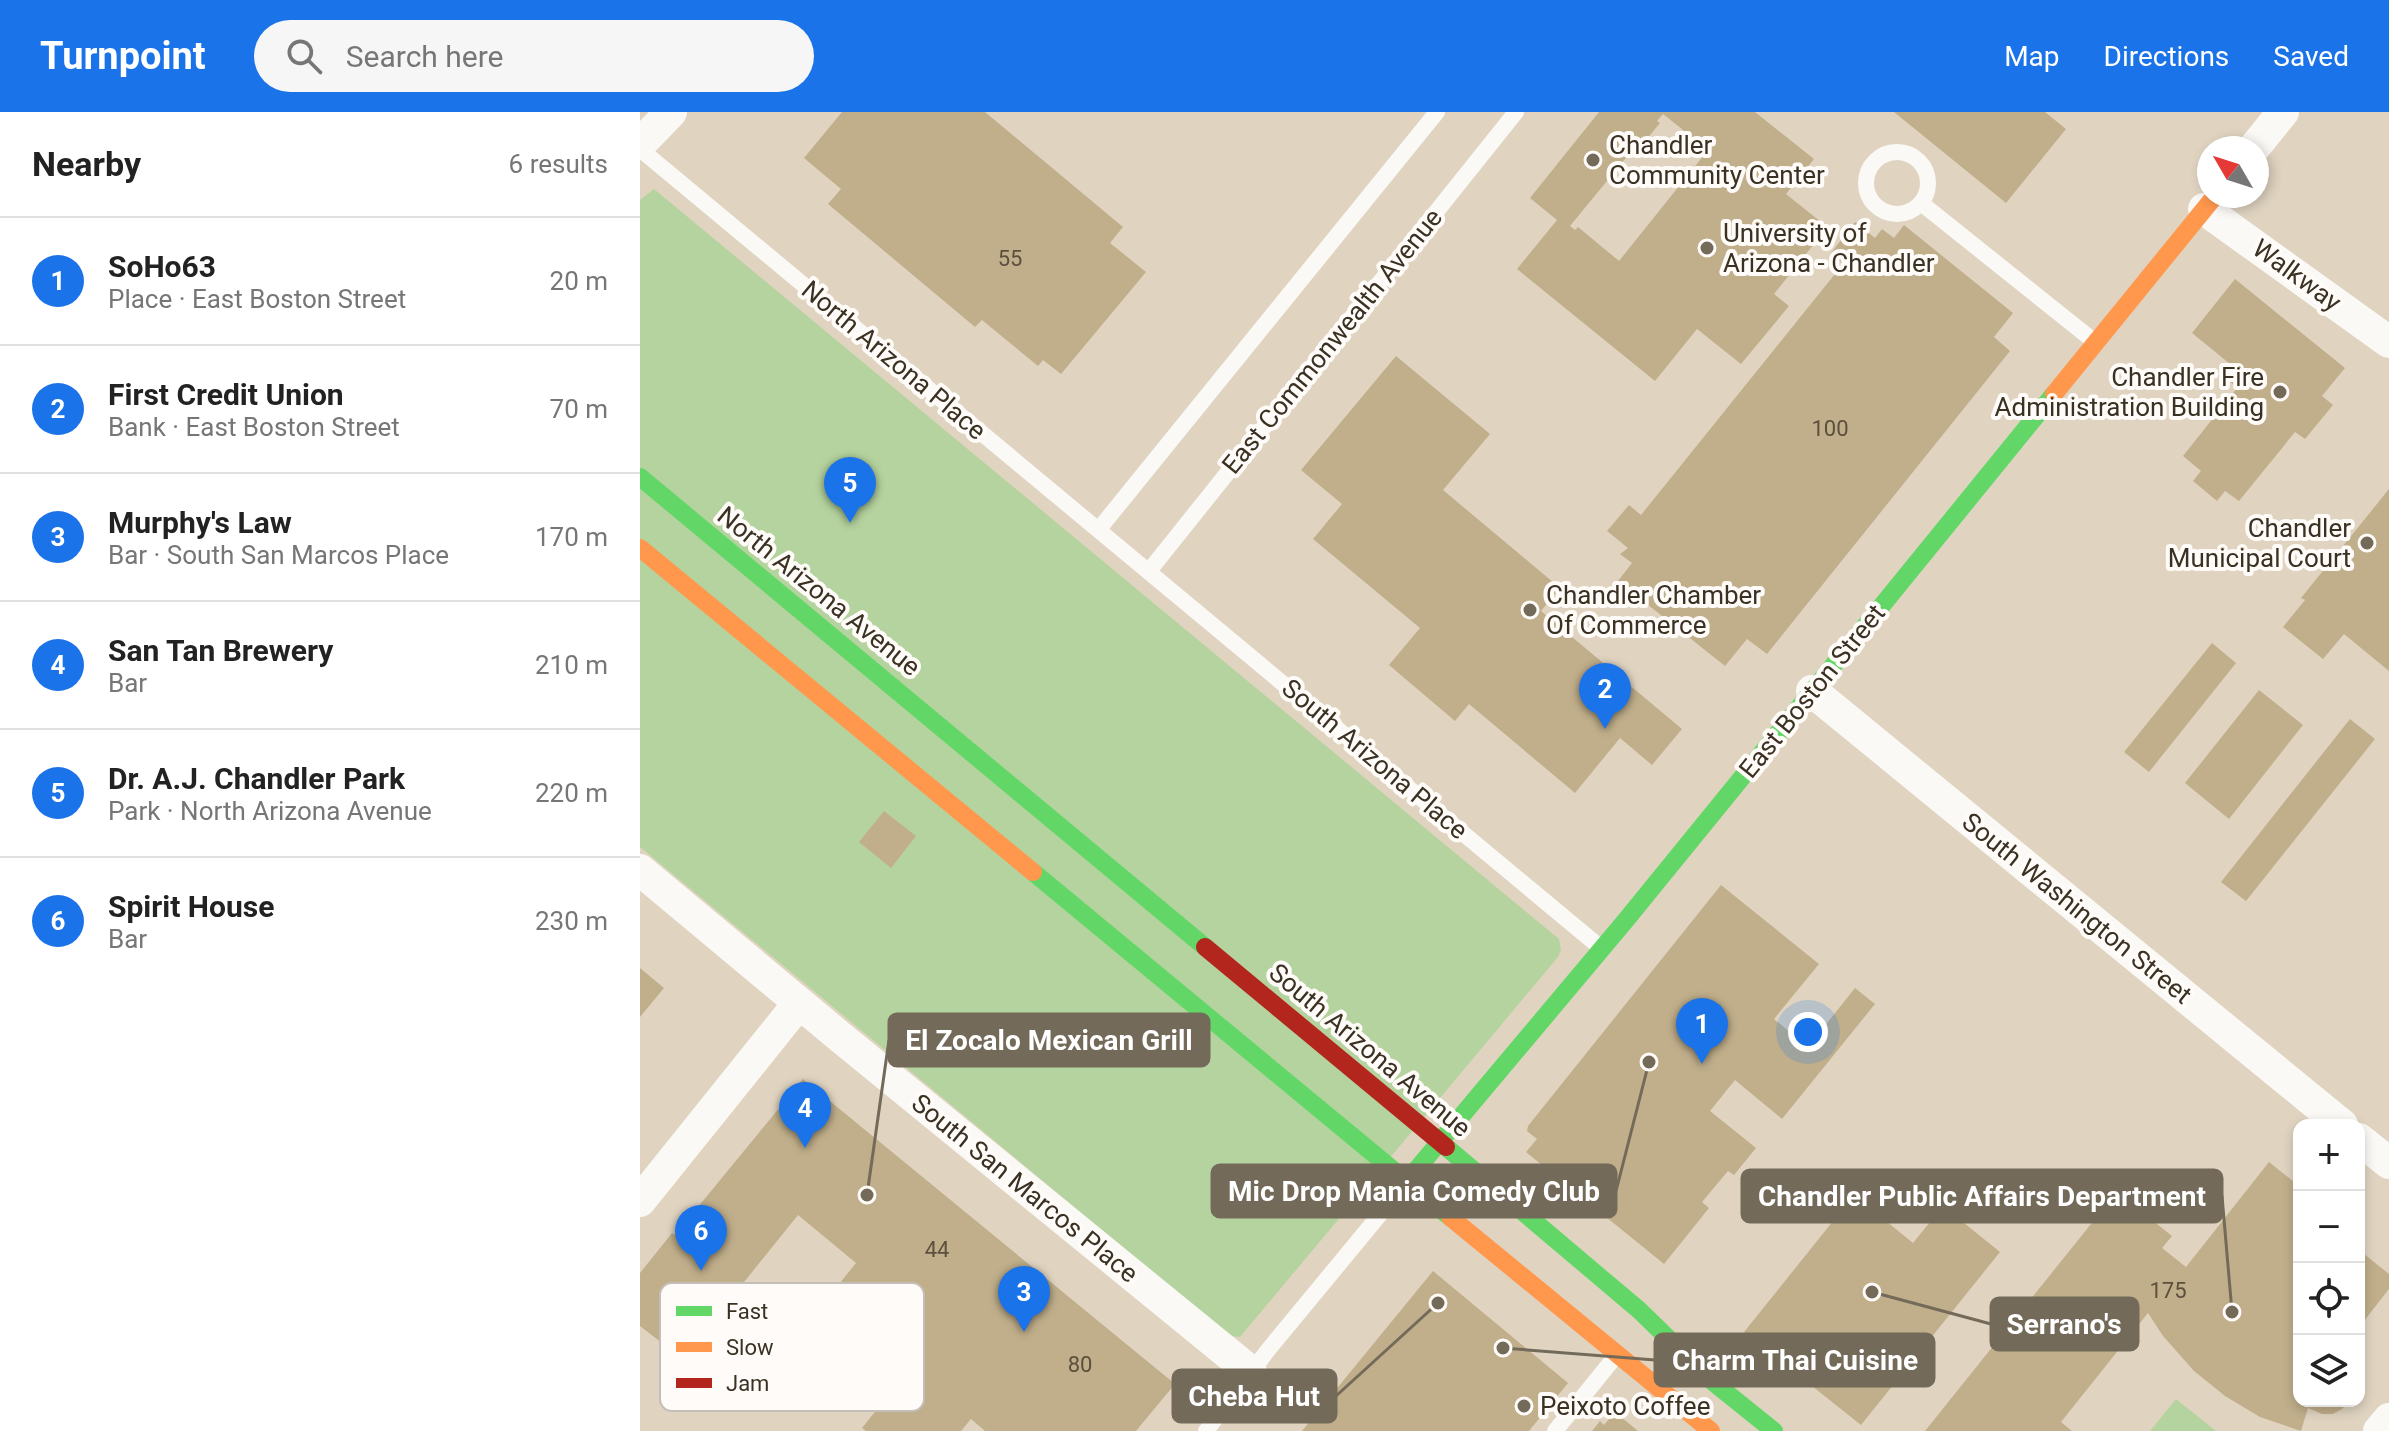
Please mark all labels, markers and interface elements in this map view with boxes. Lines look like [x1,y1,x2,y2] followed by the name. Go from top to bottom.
[254,20,814,92] search box
[40,34,206,78] text: Turnpoint
[282,34,326,78] icon: search
[346,39,504,74] text: Search here
[2004,40,2060,73] text: Map
[2104,40,2229,73] text: Directions
[2273,40,2349,73] text: Saved
[1609,130,1825,190] place label: Chandler Community Center
[2197,136,2269,208] north arrow
[32,144,141,184] text: Nearby
[509,149,608,179] text: 6 results
[1584,151,1602,169] marker: Chandler Community Center
[1216,203,1448,479] street label: East Commonwealth Avenue
[1723,218,1935,278] place label: University of Arizona - Chandler
[2247,233,2347,317] street label: Walkway
[1698,239,1716,257] marker: University of Arizona - Chandler
[998,246,1022,271] house number: 55
[108,249,216,284] text: SoHo63
[51,266,65,296] text: 1
[550,266,608,296] text: 20 m
[796,274,992,446] street label: North Arizona Place
[108,284,406,314] text: Place · East Boston Street
[1995,362,2264,422] place label: Chandler Fire Administration Building
[108,377,344,412] text: First Credit Union
[2271,383,2289,401] marker: Chandler Fire Administration Building
[51,394,65,424] text: 2
[550,394,608,424] text: 70 m
[108,412,400,442] text: Bank · East Boston Street
[1811,416,1849,441] house number: 100
[824,457,876,523] pin: 5
[712,500,926,682] street label: North Arizona Avenue
[108,505,292,540] text: Murphy's Law
[2168,513,2351,573] place label: Chandler Municipal Court
[51,522,65,552] text: 3
[535,522,608,552] text: 170 m
[2358,534,2376,552] marker: Chandler Municipal Court
[108,540,449,570] text: Bar · South San Marcos Place
[1546,580,1761,640] place label: Chandler Chamber Of Commerce
[1733,598,1891,784] street label: East Boston Street
[1521,601,1539,619] marker: Chandler Chamber Of Commerce
[108,633,333,668] text: San Tan Brewery
[51,650,65,680] text: 4
[535,650,608,680] text: 210 m
[1579,663,1631,729] pin: 2
[108,668,147,698] text: Bar
[1276,673,1474,845] street label: South Arizona Place
[108,761,405,796] text: Dr. A.J. Chandler Park
[51,778,65,808] text: 5
[535,778,608,808] text: 220 m
[108,796,432,826] text: Park · North Arizona Avenue
[1956,806,2198,1010] street label: South Washington Street
[108,889,274,924] text: Spirit House
[51,906,65,936] text: 6
[535,906,608,936] text: 230 m
[108,924,147,954] text: Bar
[1263,957,1477,1143] street label: South Arizona Avenue
[1676,998,1728,1064] pin: 1
[1788,1012,1828,1052] your location
[889,1014,1209,1066] callout: El Zocalo Mexican Grill
[905,1024,1193,1057] text: El Zocalo Mexican Grill
[779,1082,831,1148] pin: 4
[906,1088,1144,1288] street label: South San Marcos Place
[2293,1119,2365,1407] map controls
[2293,1119,2365,1191] button: +
[1212,1165,1616,1217] callout: Mic Drop Mania Comedy Club
[1742,1170,2222,1222] callout: Chandler Public Affairs Department
[1228,1175,1600,1208] text: Mic Drop Mania Comedy Club
[1758,1180,2206,1213] text: Chandler Public Affairs Department
[2293,1191,2365,1263] button: −
[675,1205,727,1271] pin: 6
[925,1237,949,1262] house number: 44
[2293,1263,2365,1335] button: locate
[998,1266,1050,1332] pin: 3
[2149,1278,2187,1303] house number: 175
[660,1283,924,1411] legend
[1991,1298,2138,1350] callout: Serrano's
[726,1299,768,1324] text: Fast
[2006,1308,2122,1341] text: Serrano's
[1655,1334,1934,1386] callout: Charm Thai Cuisine
[726,1335,774,1360] text: Slow
[2293,1335,2365,1407] button: layers
[1672,1344,1918,1377] text: Charm Thai Cuisine
[1068,1352,1092,1377] house number: 80
[1173,1370,1336,1422] callout: Cheba Hut
[726,1371,769,1396] text: Jam
[1188,1380,1320,1413] text: Cheba Hut
[1540,1391,1710,1421] place label: Peixoto Coffee
[1515,1397,1533,1415] marker: Peixoto Coffee

